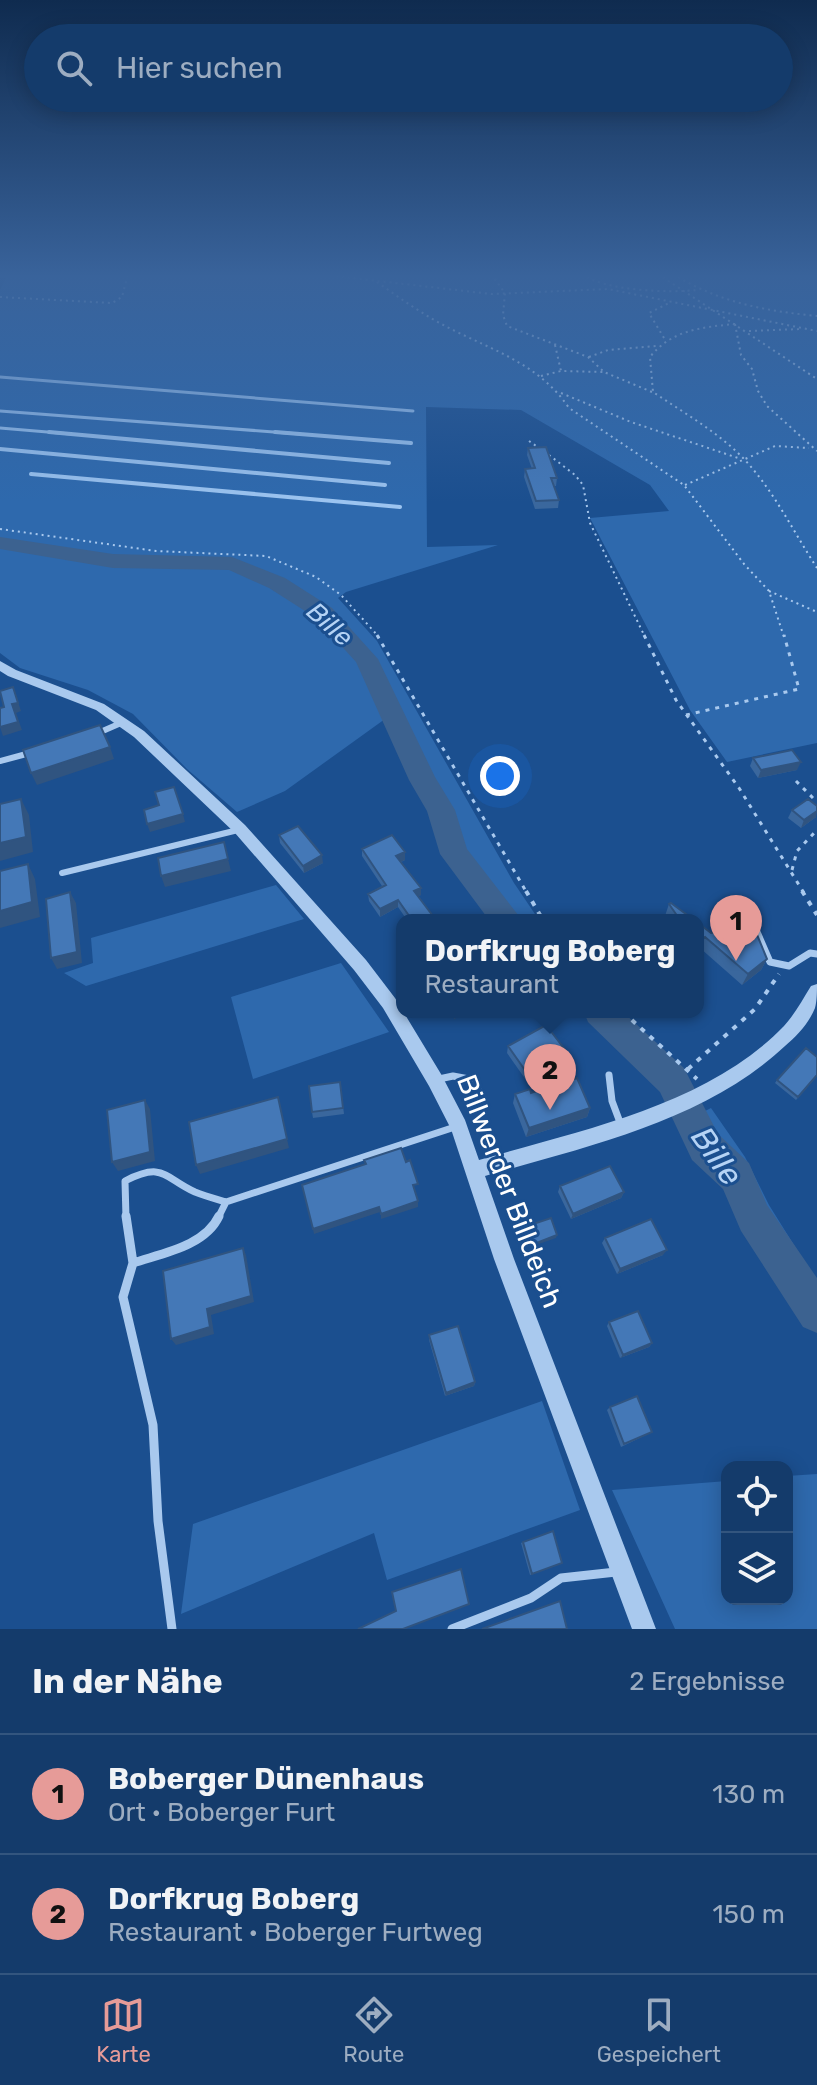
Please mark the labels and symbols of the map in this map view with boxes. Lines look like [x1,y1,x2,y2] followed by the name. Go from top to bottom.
[300,596,359,653] water label: Bille
[480,756,520,796] your location
[710,895,762,961] pin: 1
[524,1044,576,1110] pin: 2
[450,1070,569,1312] street label: Billwerder Billdeich
[683,1119,751,1193] water label: Bille

